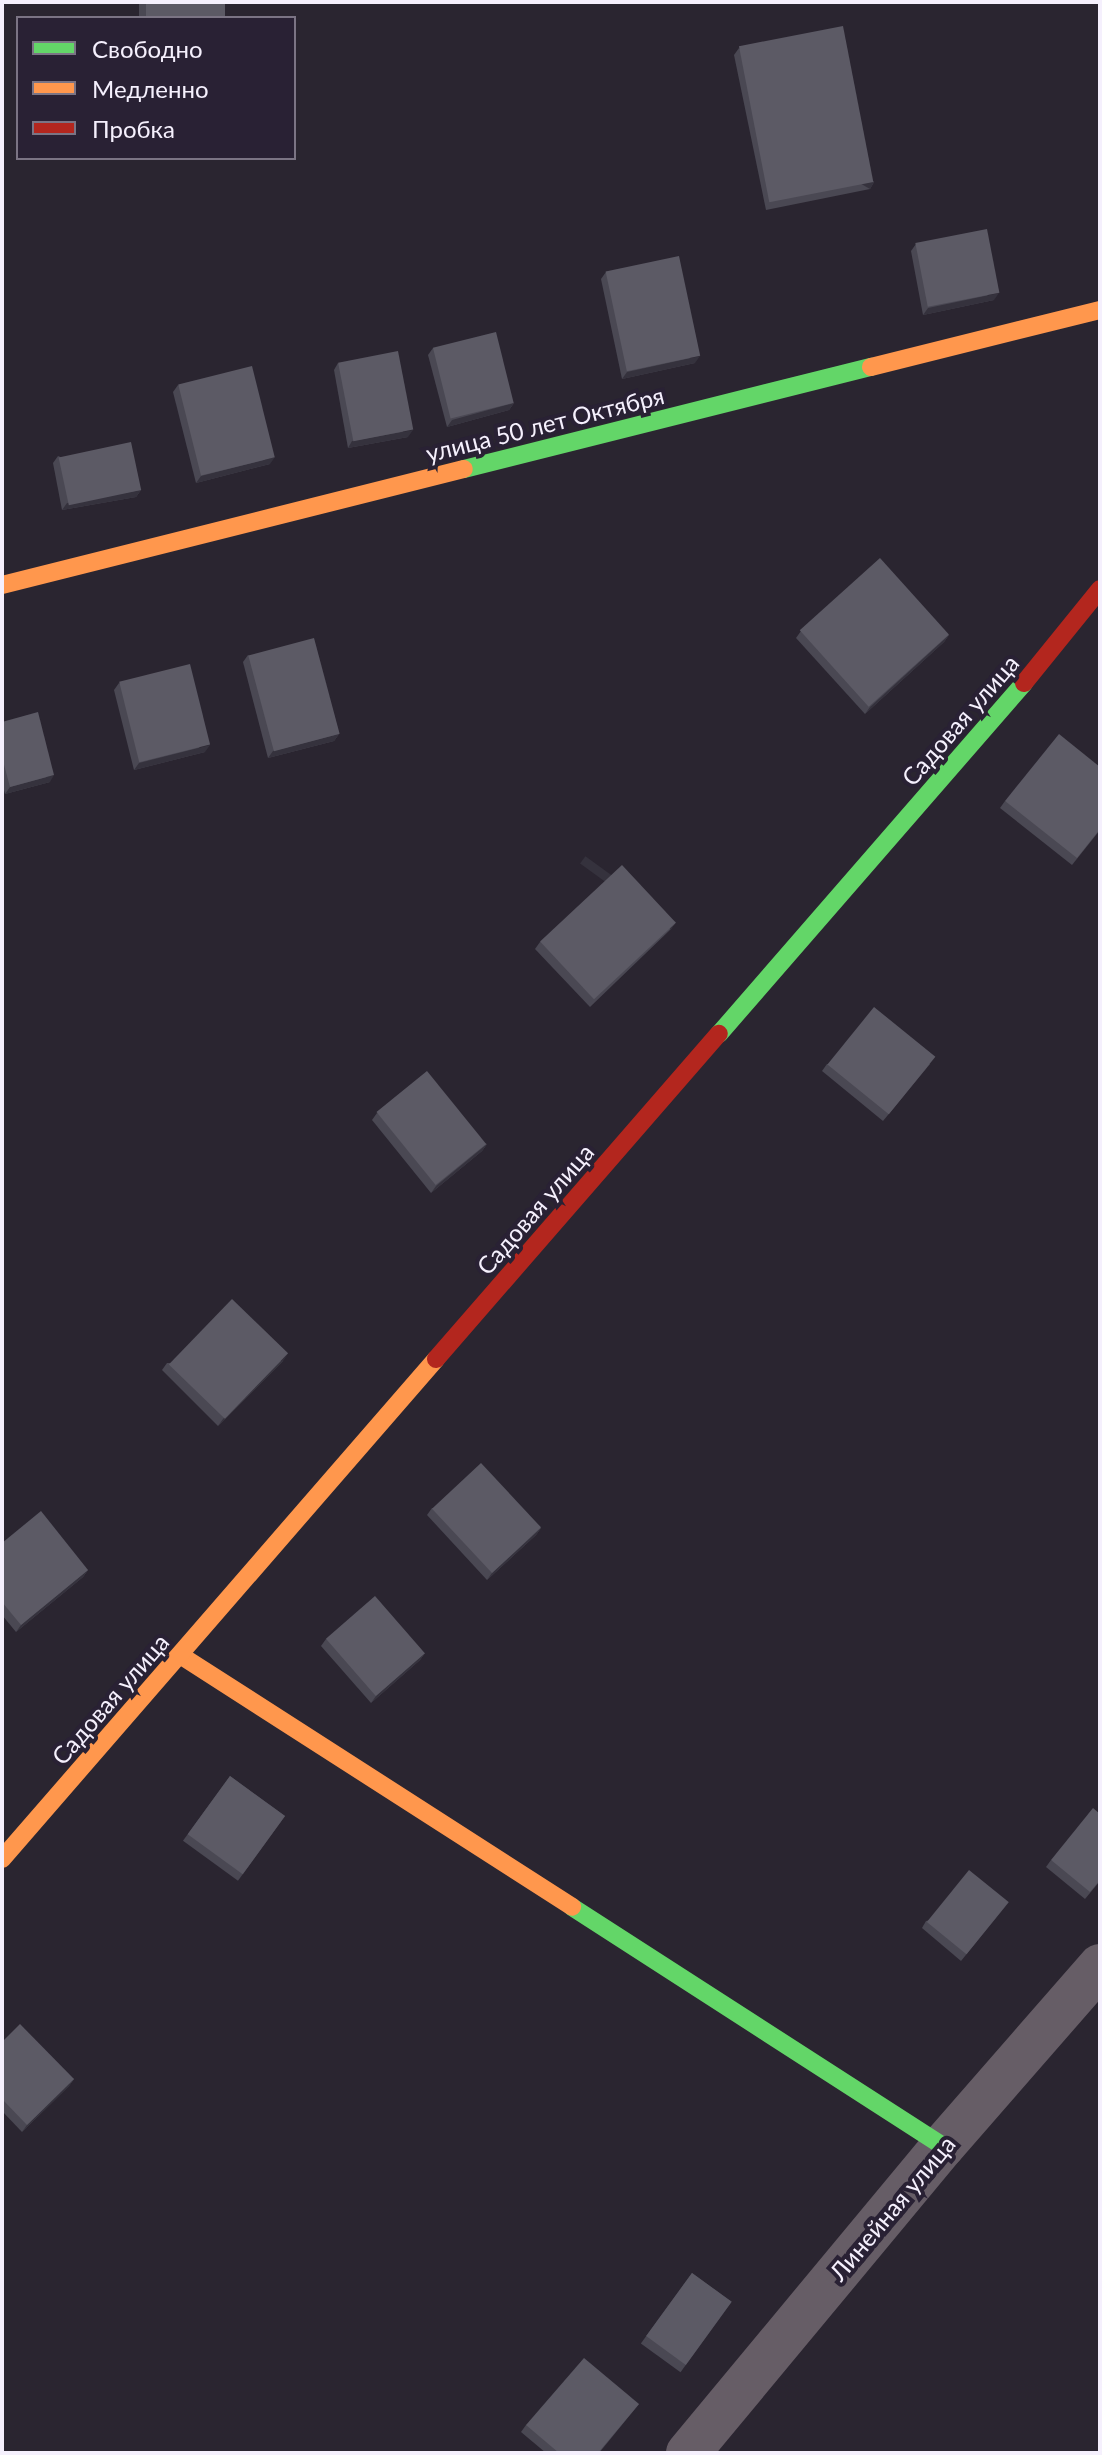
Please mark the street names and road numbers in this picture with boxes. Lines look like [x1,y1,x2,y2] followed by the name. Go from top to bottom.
[423,380,667,468] street label: улица 50 лет Октября
[895,649,1025,791] street label: Садовая улица
[470,1138,600,1280] street label: Садовая улица
[45,1628,175,1770] street label: Садовая улица
[823,2130,961,2286] street label: Линейная улица

